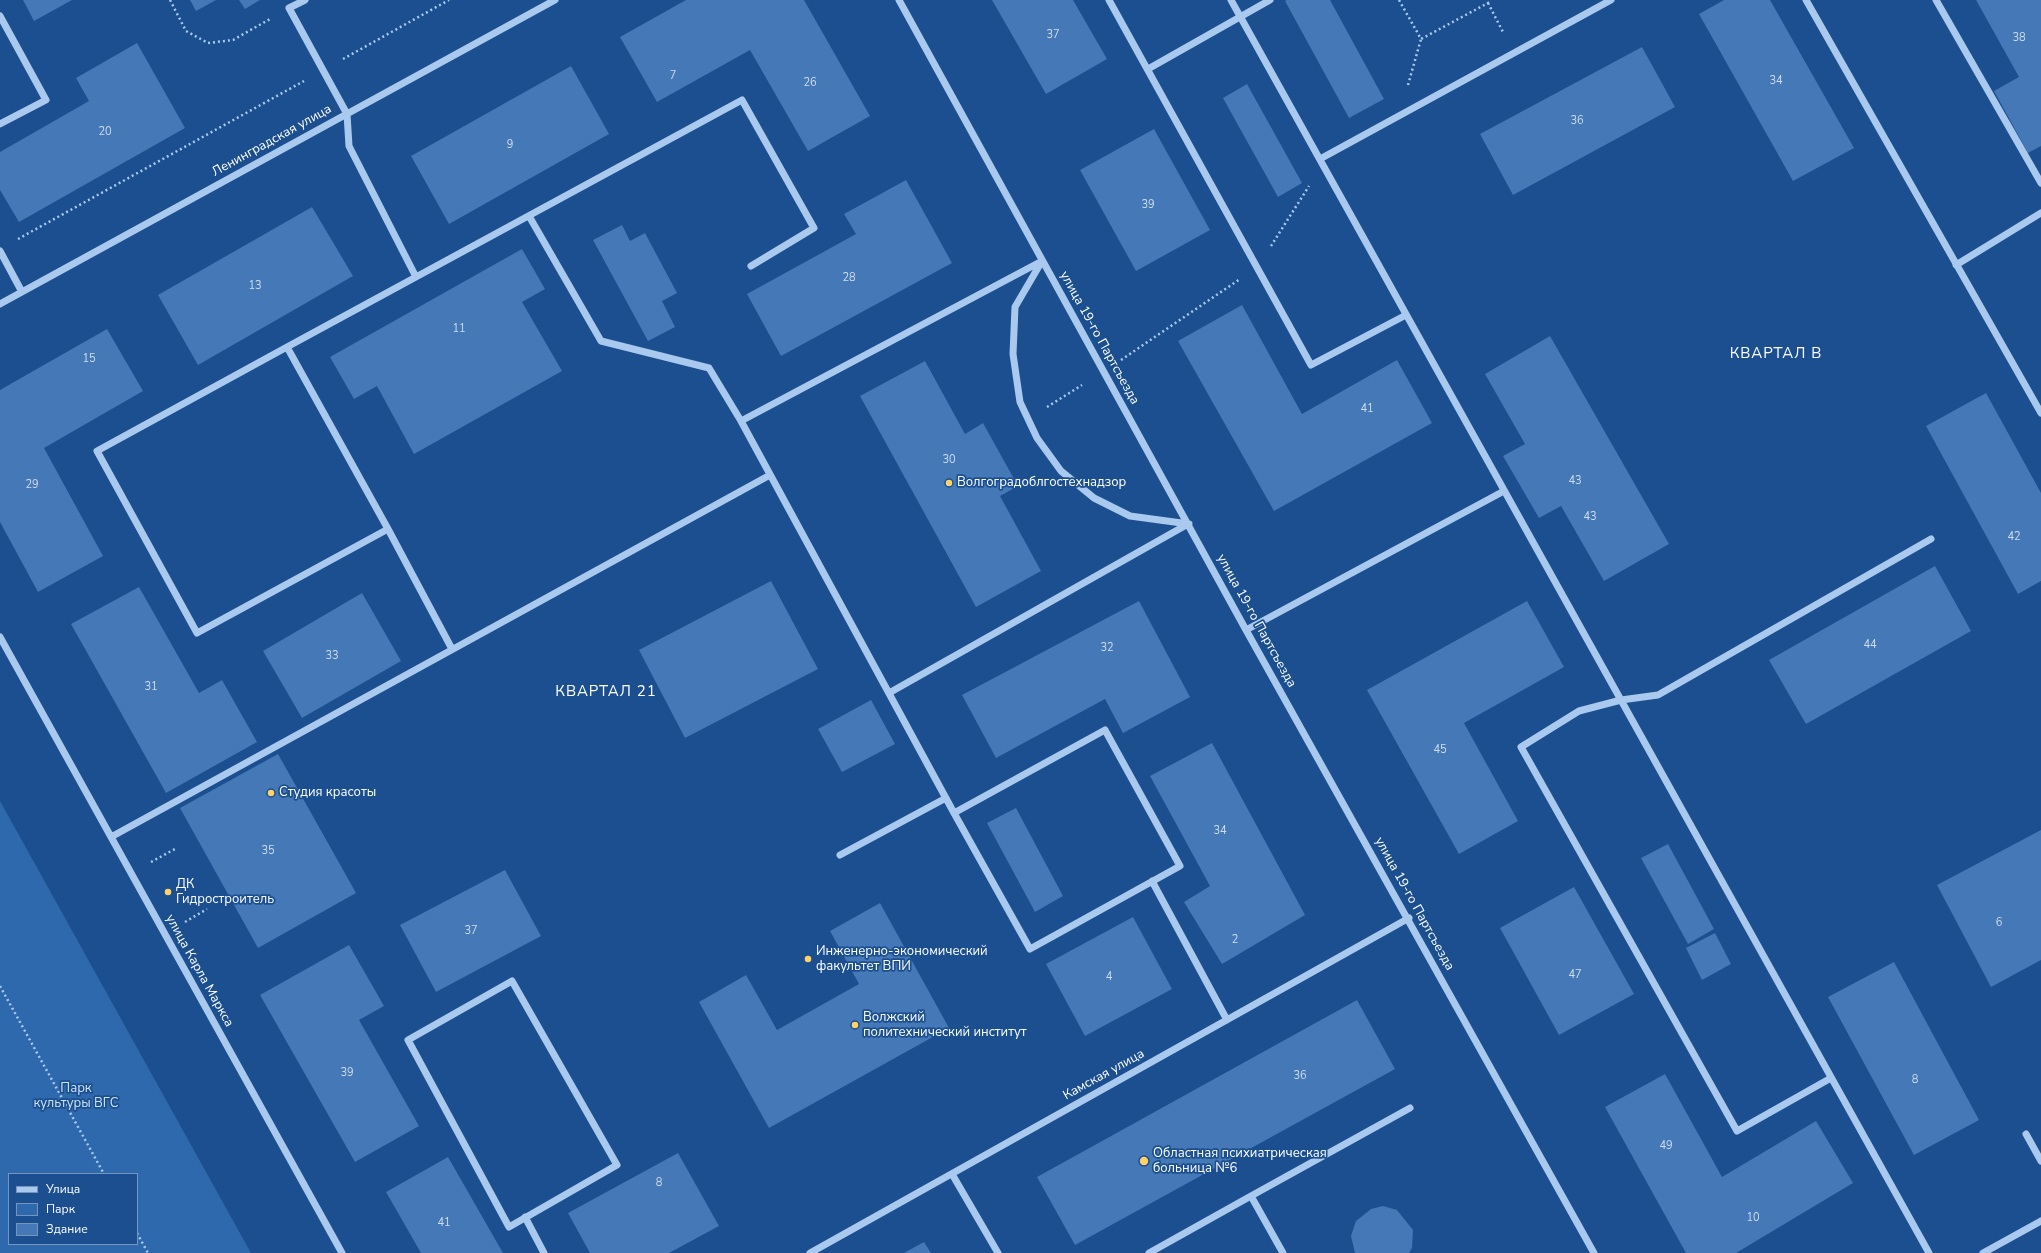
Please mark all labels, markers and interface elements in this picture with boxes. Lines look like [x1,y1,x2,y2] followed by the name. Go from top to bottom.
[1046,28,1060,42] house number: 37
[2012,31,2026,45] house number: 38
[670,69,676,83] house number: 7
[1769,74,1783,88] house number: 34
[803,76,817,90] house number: 26
[210,102,334,180] street label: Ленинградская улица
[1570,114,1584,128] house number: 36
[98,125,112,139] house number: 20
[507,138,513,152] house number: 9
[1141,198,1155,212] house number: 39
[1056,269,1142,407] street label: улица 19-го Партсъезда
[842,271,856,285] house number: 28
[248,279,262,293] house number: 13
[452,322,466,336] house number: 11
[1730,345,1822,363] district label: КВАРТАЛ В
[82,352,96,366] house number: 15
[1360,402,1374,416] house number: 41
[942,453,956,467] house number: 30
[1568,474,1582,488] house number: 43
[957,475,1126,491] place label: Волгоградоблгостехнадзор
[25,478,39,492] house number: 29
[944,478,954,488] marker: Волгоградоблгостехнадзор
[1583,510,1597,524] house number: 43
[2007,530,2021,544] house number: 42
[1213,552,1299,690] street label: улица 19-го Партсъезда
[1863,638,1877,652] house number: 44
[1100,641,1114,655] house number: 32
[325,649,339,663] house number: 33
[144,680,158,694] house number: 31
[555,683,657,701] district label: КВАРТАЛ 21
[1433,743,1447,757] house number: 45
[279,785,376,801] place label: Студия красоты
[266,788,276,798] marker: Студия красоты
[1213,824,1227,838] house number: 34
[1371,835,1457,973] street label: улица 19-го Партсъезда
[261,844,275,858] house number: 35
[176,877,274,908] place label: ДК Гидростроитель
[163,887,173,897] marker: ДК Гидростроитель
[162,912,236,1030] street label: улица Карла Маркса
[1996,916,2002,930] house number: 6
[464,924,478,938] house number: 37
[1232,933,1238,947] house number: 2
[816,944,988,975] place label: Инженерно-экономический факультет ВПИ
[803,954,813,964] marker: Инженерно-экономический факультет ВПИ
[1568,968,1582,982] house number: 47
[1106,970,1112,984] house number: 4
[863,1010,1027,1041] place label: Волжский политехнический институт
[850,1020,860,1030] marker: Волжский политехнический институт
[1061,1046,1147,1104] street label: Камская улица
[340,1066,354,1080] house number: 39
[1293,1069,1307,1083] house number: 36
[1912,1073,1918,1087] house number: 8
[34,1081,118,1112] park label: Парк культуры ВГС
[1659,1139,1673,1153] house number: 49
[1153,1146,1327,1177] place label: Областная психиатрическая больница №6
[1138,1155,1150,1167] marker: Областная психиатрическая больница №6
[8,1173,138,1245] legend
[656,1176,662,1190] house number: 8
[46,1181,80,1197] text: Улица
[46,1201,75,1217] text: Парк
[1746,1211,1760,1225] house number: 10
[437,1216,451,1230] house number: 41
[46,1221,88,1237] text: Здание

